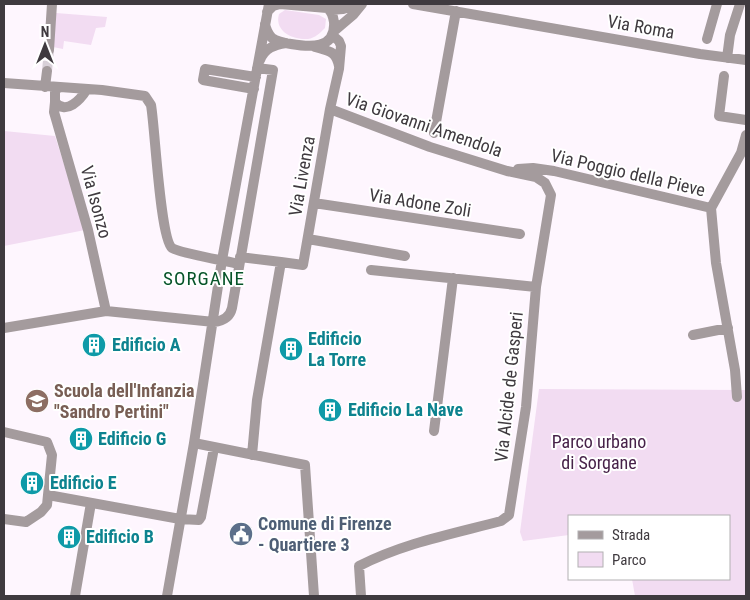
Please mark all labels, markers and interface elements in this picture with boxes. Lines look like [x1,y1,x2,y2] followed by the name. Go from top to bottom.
[606,10,676,43] street label: Via Roma
[20,20,70,70] north arrow
[41,24,49,40] text: N
[343,88,505,161] street label: Via Giovanni Amendola
[284,134,319,218] street label: Via Livenza
[549,145,707,200] street label: Via Poggio della Pieve
[77,163,116,240] street label: Via Isonzo
[368,184,473,221] street label: Via Adone Zoli
[163,267,245,290] district label: SORGANE
[490,311,527,463] street label: Via Alcide de Gasperi
[308,328,366,370] place label: Edificio La Torre
[81,332,107,358] building icon: Edificio A
[112,334,181,355] place label: Edificio A
[278,336,304,362] building icon: Edificio La Torre
[54,380,195,422] place label: Scuola dell'Infanzia "Sandro Pertini"
[24,388,50,414] school or university icon: Scuola dell'Infanzia "Sandro Pertini"
[317,397,343,423] building icon: Edificio La Nave
[348,399,463,420] place label: Edificio La Nave
[68,426,94,452] building icon: Edificio G
[98,428,166,449] place label: Edificio G
[552,431,646,473] park label: Parco urbano di Sorgane
[19,470,45,496] building icon: Edificio E
[50,472,117,493] place label: Edificio E
[258,513,392,555] place label: Comune di Firenze - Quartiere 3
[568,515,730,580] legend
[228,521,254,547] public building icon: Comune di Firenze - Quartiere 3
[56,524,82,550] building icon: Edificio B
[86,526,154,547] place label: Edificio B
[612,526,650,544] text: Strada
[612,551,646,569] text: Parco

